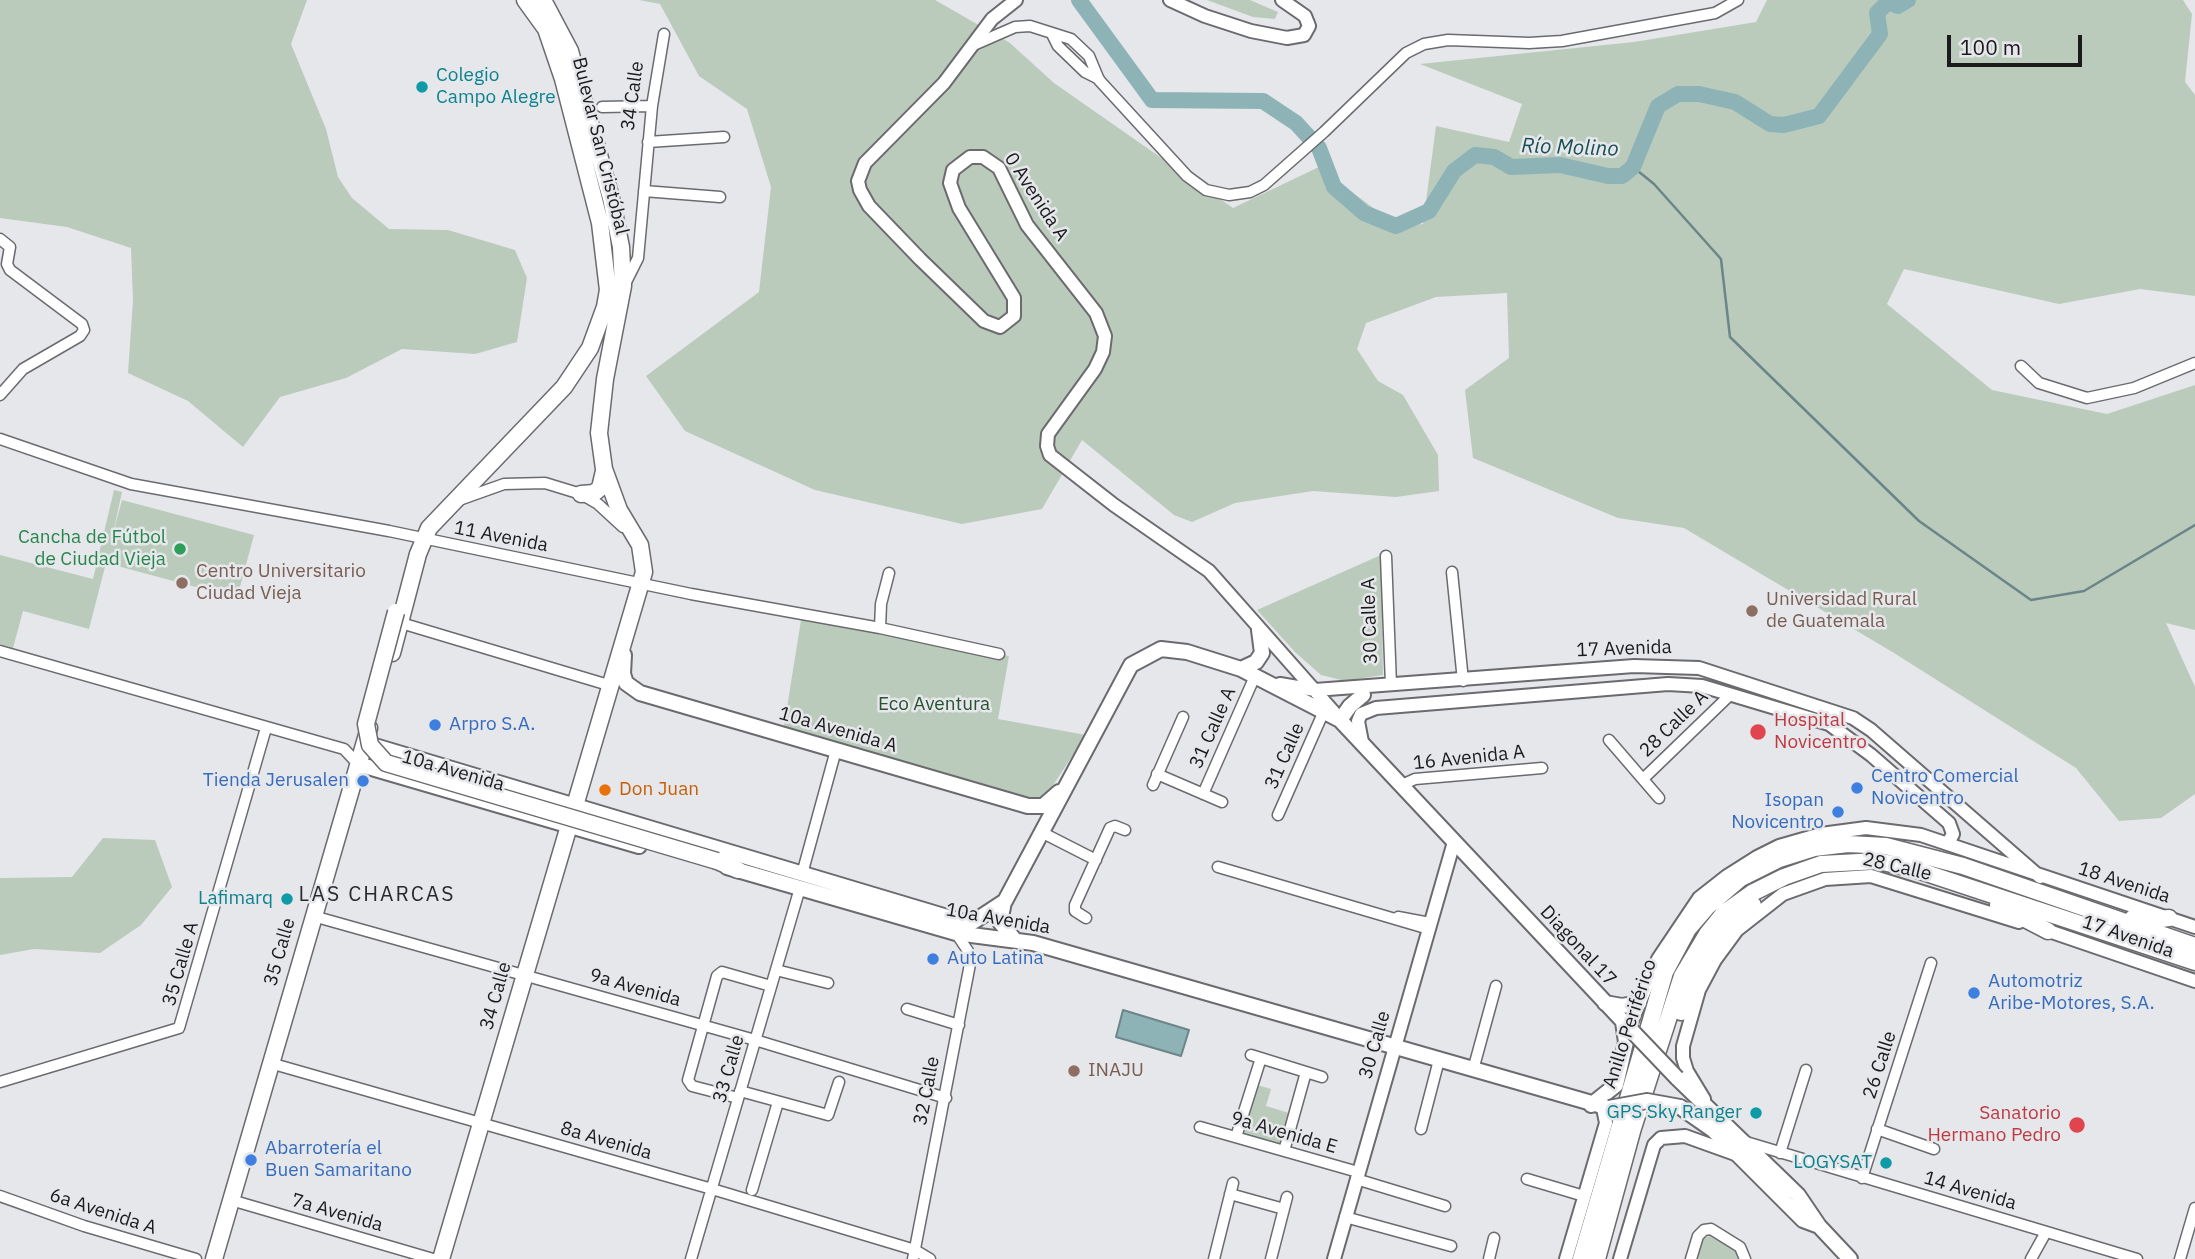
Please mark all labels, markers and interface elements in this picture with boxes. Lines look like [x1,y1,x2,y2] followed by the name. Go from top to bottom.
[1950,21,2085,65] scale bar
[1960,33,2021,61] text: 100 m
[567,55,633,237] street label: Bulevar San Cristóbal
[617,60,649,132] street label: 34 Calle
[436,65,556,109] place label: Colegio Campo Alegre
[414,79,430,95] marker: Colegio Campo Alegre
[1521,134,1619,162] water label: Río Molino
[999,149,1073,245] street label: 0 Avenida A
[452,517,550,557] street label: 11 Avenida
[18,527,166,571] place label: Cancha de Fútbol de Ciudad Vieja
[172,541,188,557] marker: Cancha de Fútbol de Ciudad Vieja
[196,561,366,605] place label: Centro Universitario Ciudad Vieja
[174,575,190,591] marker: Centro Universitario Ciudad Vieja
[1357,577,1383,665] street label: 30 Calle A
[1766,589,1917,633] place label: Universidad Rural de Guatemala
[1744,603,1760,619] marker: Universidad Rural de Guatemala
[1576,636,1672,662] street label: 17 Avenida
[1185,684,1241,772] street label: 31 Calle A
[1635,686,1713,762] street label: 28 Calle A
[878,694,990,716] park label: Eco Aventura
[776,702,900,758] street label: 10a Avenida A
[1774,710,1867,754] place label: Hospital Novicentro
[449,714,535,736] place label: Arpro S.A.
[427,717,443,733] marker: Arpro S.A.
[1260,719,1310,793] street label: 31 Calle
[1748,722,1768,742] marker: Hospital Novicentro
[1412,741,1526,775] street label: 16 Avenida A
[399,745,507,797] street label: 10a Avenida
[1871,766,2019,810] place label: Centro Comercial Novicentro
[203,770,349,792] place label: Tienda Jerusalen
[355,773,371,789] marker: Tienda Jerusalen
[619,779,699,801] place label: Don Juan
[1849,780,1865,796] marker: Centro Comercial Novicentro
[597,782,613,798] marker: Don Juan
[1731,790,1824,834] place label: Isopan Novicentro
[1830,804,1846,820] marker: Isopan Novicentro
[1860,848,1934,886] street label: 28 Calle
[2075,857,2173,909] street label: 18 Avenida
[300,882,454,908] district label: LAS CHARCAS
[198,888,273,910] place label: Lafimarq
[279,891,295,907] marker: Lafimarq
[944,899,1052,939] street label: 10a Avenida
[1535,901,1621,991] street label: Diagonal 17
[2079,911,2177,963] street label: 17 Avenida
[259,915,301,989] street label: 35 Calle
[158,919,204,1009] street label: 35 Calle A
[947,948,1044,970] place label: Auto Latina
[925,951,941,967] marker: Auto Latina
[1598,956,1662,1092] street label: Anillo Periférico
[475,959,517,1033] street label: 34 Calle
[587,964,683,1012] street label: 9a Avenida
[1988,971,2155,1015] place label: Automotriz Aribe-Motores, S.A.
[1966,985,1982,1001] marker: Automotriz Aribe-Motores, S.A.
[1354,1008,1396,1082] street label: 30 Calle
[1858,1028,1902,1102] street label: 26 Calle
[708,1032,750,1106] street label: 33 Calle
[909,1055,945,1127] street label: 32 Calle
[1088,1060,1144,1082] place label: INAJU
[1066,1063,1082,1079] marker: INAJU
[1607,1102,1742,1124] place label: GPS Sky Ranger
[1927,1103,2061,1147] place label: Sanatorio Hermano Pedro
[1748,1105,1764,1121] marker: GPS Sky Ranger
[1228,1107,1340,1159] street label: 9a Avenida E
[2067,1115,2087,1135] marker: Sanatorio Hermano Pedro
[558,1117,654,1165] street label: 8a Avenida
[265,1138,412,1182] place label: Abarrotería el Buen Samaritano
[243,1152,259,1168] marker: Abarrotería el Buen Samaritano
[1793,1152,1872,1174] place label: LOGYSAT
[1878,1155,1894,1171] marker: LOGYSAT
[1921,1167,2019,1215] street label: 14 Avenida
[47,1184,159,1240] street label: 6a Avenida A
[289,1189,385,1237] street label: 7a Avenida

